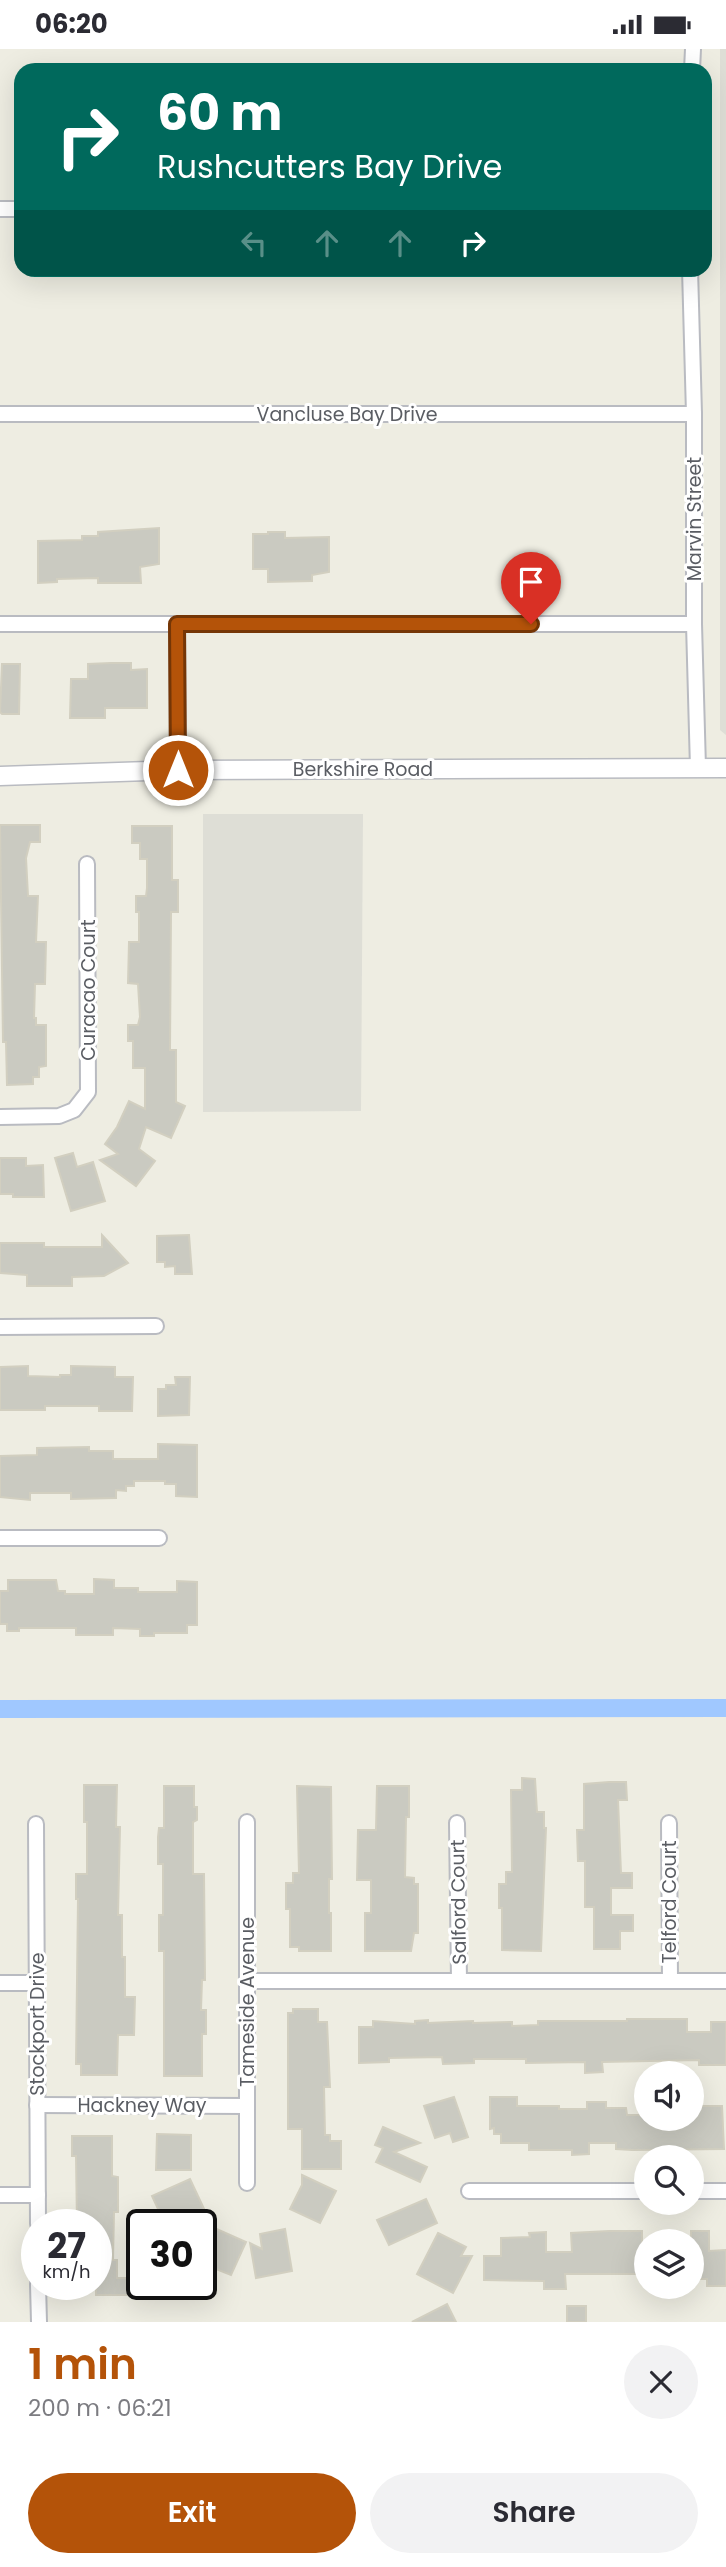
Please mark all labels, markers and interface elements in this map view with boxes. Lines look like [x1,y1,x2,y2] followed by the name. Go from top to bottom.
[35,6,108,42] text: 06:20
[157,79,282,147] text: 60 m
[42,91,133,182] icon: right
[157,144,502,189] text: Rushcutters Bay Drive
[235,224,273,262] icon: left
[308,224,346,262] icon: ahead
[381,224,419,262] icon: ahead
[454,224,492,262] icon: right
[257,401,437,428] street label: Vancluse Bay Drive
[681,457,708,581] street label: Marvin Street
[501,552,561,624] pin
[512,563,550,601] icon: arrive
[141,733,215,807] position arrow
[293,756,433,783] street label: Berkshire Road
[75,919,102,1061] street label: Curacao Court
[444,1839,473,1965] street label: Salford Court
[656,1840,683,1964] street label: Telford Court
[234,1917,261,2087] street label: Tameside Avenue
[24,1952,51,2096] street label: Stockport Drive
[634,2061,704,2299] map controls
[634,2061,704,2131] button: sound
[77,2092,207,2119] street label: Hackney Way
[634,2145,704,2215] button: search
[126,2209,217,2300] speed limit sign: 30
[47,2221,86,2270] text: 27
[634,2229,704,2299] button: layers
[43,2259,90,2284] text: km/h
[28,2335,137,2394] text: 1 min
[624,2345,698,2419] button: close
[28,2392,172,2424] text: 200 m · 06:21
[28,2473,356,2553] button: Exit
[370,2473,698,2553] button: Share

